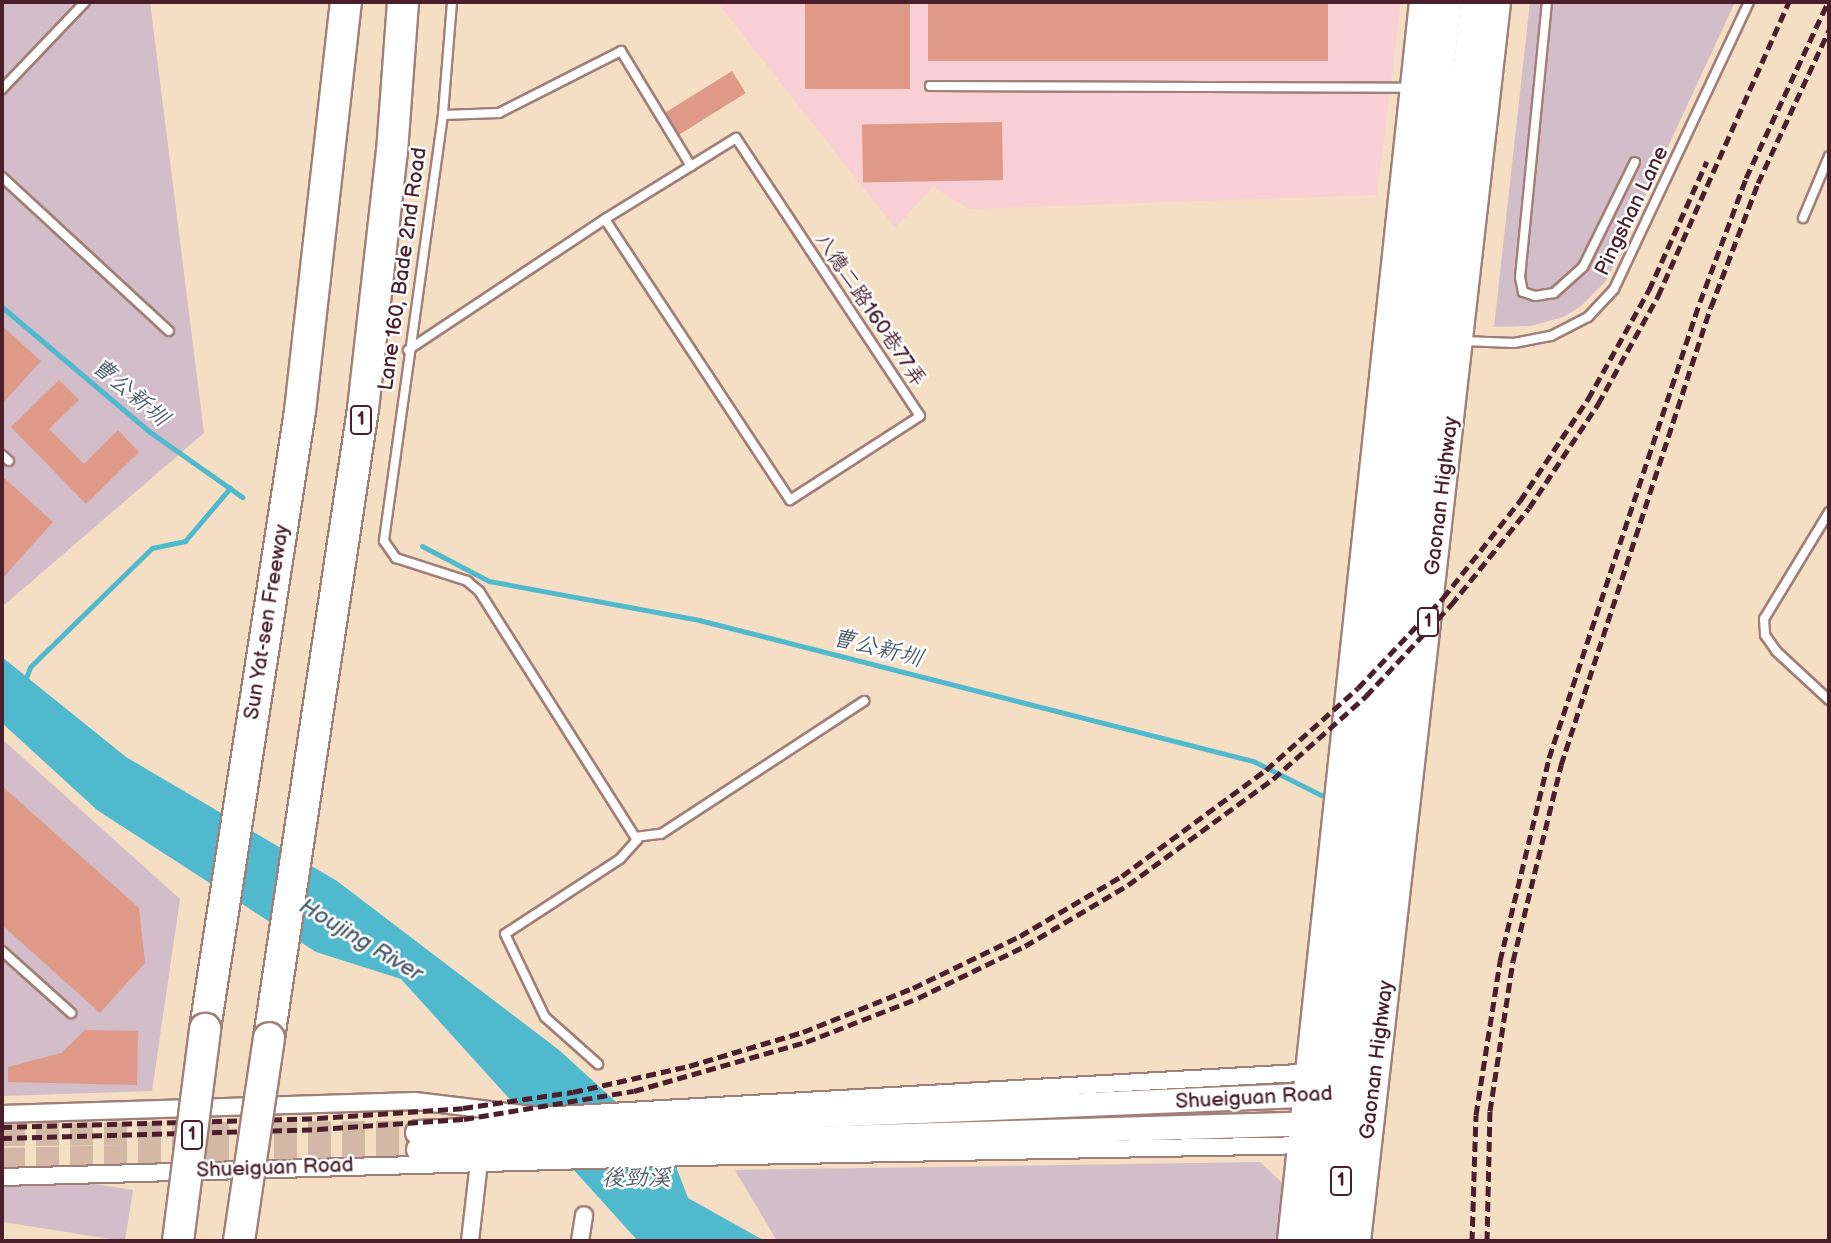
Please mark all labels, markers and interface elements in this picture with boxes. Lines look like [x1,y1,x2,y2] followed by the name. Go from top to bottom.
[1590,142,1674,280] street label: Pingshan Lane
[373,146,433,392] street label: Lane 160, Bade 2nd Road
[809,228,931,392] street label: 八德二路160巷77弄
[86,352,174,432] water label: 曹公新圳
[349,404,373,436] road number: 1
[1420,415,1464,577] street label: Gaonan Highway
[239,522,295,722] street label: Sun Yat-sen Freeway
[1416,607,1440,638] road number: 1
[829,623,925,673] water label: 曹公新圳
[294,892,428,988] water label: Houjing River
[1355,979,1399,1141] street label: Gaonan Highway
[1175,1081,1333,1115] street label: Shueiguan Road
[180,1120,204,1150] road number: 1
[196,1153,354,1183] street label: Shueiguan Road
[602,1164,670,1192] water label: 後勁溪
[1329,1166,1353,1196] road number: 1

